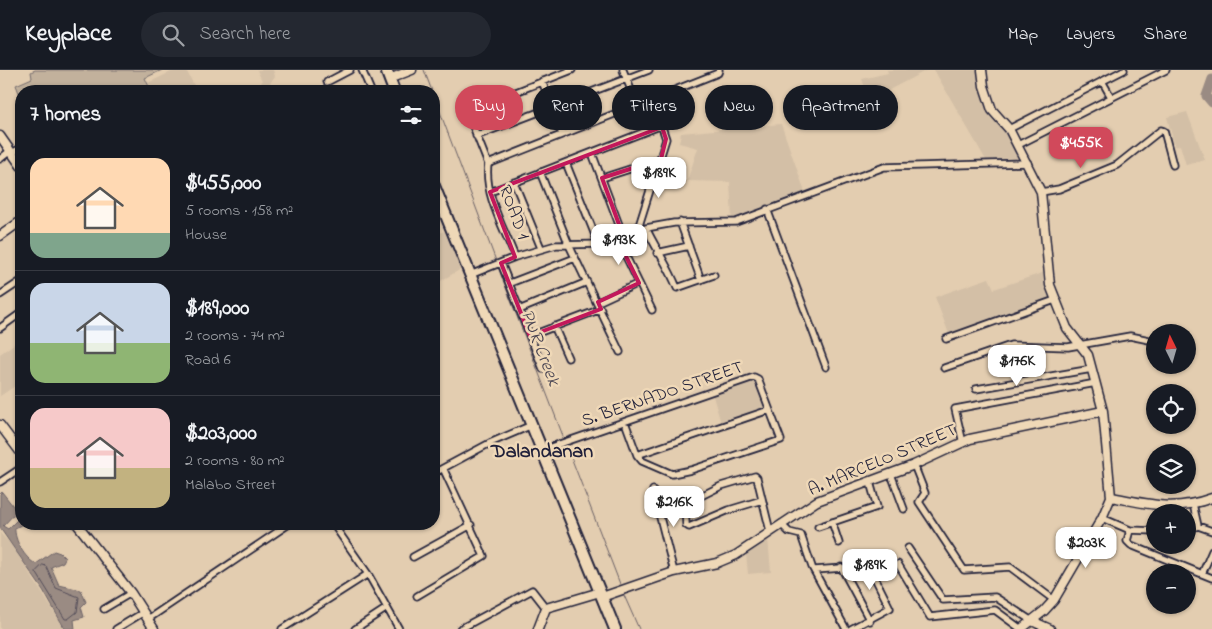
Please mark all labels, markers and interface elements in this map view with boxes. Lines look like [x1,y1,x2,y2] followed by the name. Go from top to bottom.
[141,12,491,57] search box
[25,17,111,52] text: Keyplace
[159,21,187,49] icon: search
[199,21,291,48] text: Search here
[1008,22,1038,48] text: Map
[1066,22,1116,48] text: Layers
[1144,22,1187,48] text: Share
[455,85,523,130] chip: Buy
[533,85,602,130] chip: Rent
[612,85,695,130] chip: Filters
[705,85,773,130] chip: New
[783,85,898,130] chip: Apartment
[30,100,101,130] text: 7 homes
[397,101,425,129] icon: filters
[1046,126,1116,169] pin: $455K
[1060,131,1102,155] text: $455K
[624,156,694,199] pin: $189K
[642,161,676,185] text: $189K
[185,169,261,199] text: $455,000
[70,178,130,238] icon: home
[491,182,535,244] street label: ROAD 1
[185,199,293,223] text: 5 rooms · 158 m²
[185,223,227,247] text: House
[584,224,654,266] pin: $193K
[602,228,636,252] text: $193K
[185,294,249,324] text: $189,000
[70,303,130,363] icon: home
[513,306,567,391] water label: PNR Creek
[185,324,285,348] text: 2 rooms · 74 m²
[1146,324,1196,374] north arrow
[1146,324,1196,614] map controls
[982,344,1052,387] pin: $176K
[185,348,231,372] text: Road 6
[999,349,1035,373] text: $176K
[578,355,747,435] street label: S. BERNADO STREET
[1146,384,1196,434] button: locate
[804,418,961,504] street label: A. MARCELO STREET
[185,419,257,449] text: $203,000
[70,428,130,488] icon: home
[490,438,593,467] district label: Dalandanan
[1146,444,1196,494] button: layers
[185,449,285,473] text: 2 rooms · 80 m²
[185,473,276,497] text: Malabo Street
[639,486,709,528] pin: $216K
[655,490,693,514] text: $216K
[1146,504,1196,554] button: +
[1051,526,1121,569] pin: $203K
[1067,531,1105,555] text: $203K
[835,548,905,591] pin: $189K
[853,553,887,577] text: $189K
[1146,564,1196,614] button: −

